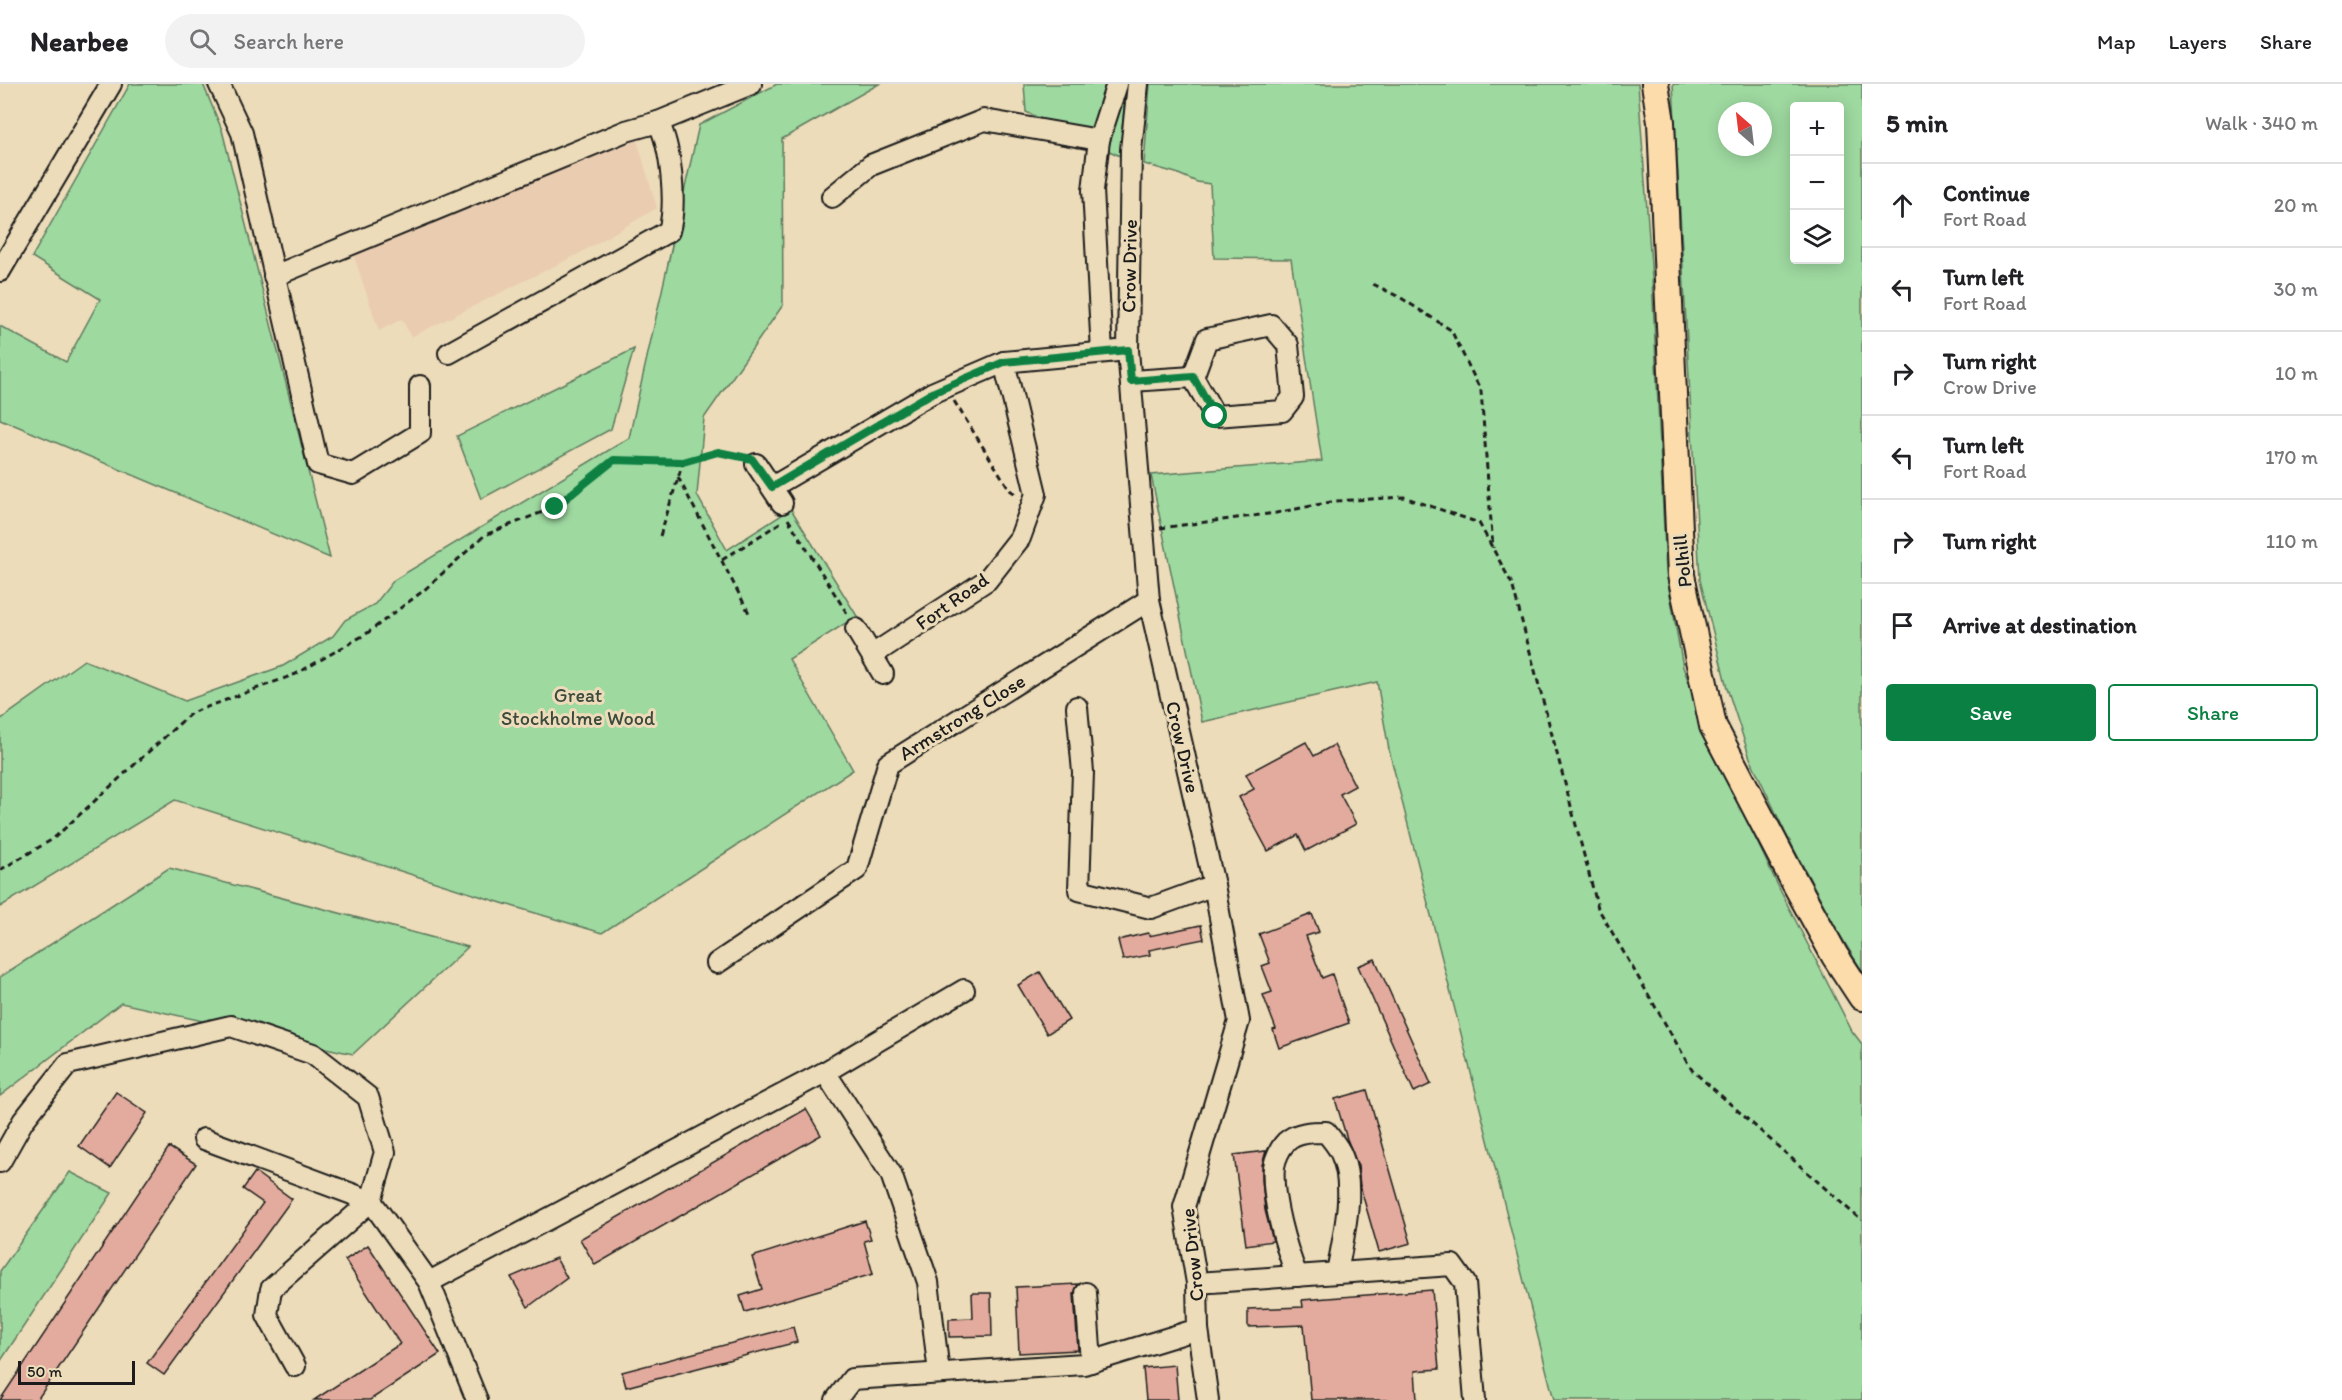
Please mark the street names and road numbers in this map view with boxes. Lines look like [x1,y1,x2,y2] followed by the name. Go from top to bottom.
[1116,219,1142,313] street label: Crow Drive
[1667,533,1697,589] street label: Polhill
[911,567,993,635] street label: Fort Road
[894,669,1030,765] street label: Armstrong Close
[1161,699,1205,795] street label: Crow Drive
[1175,1207,1209,1303] street label: Crow Drive

